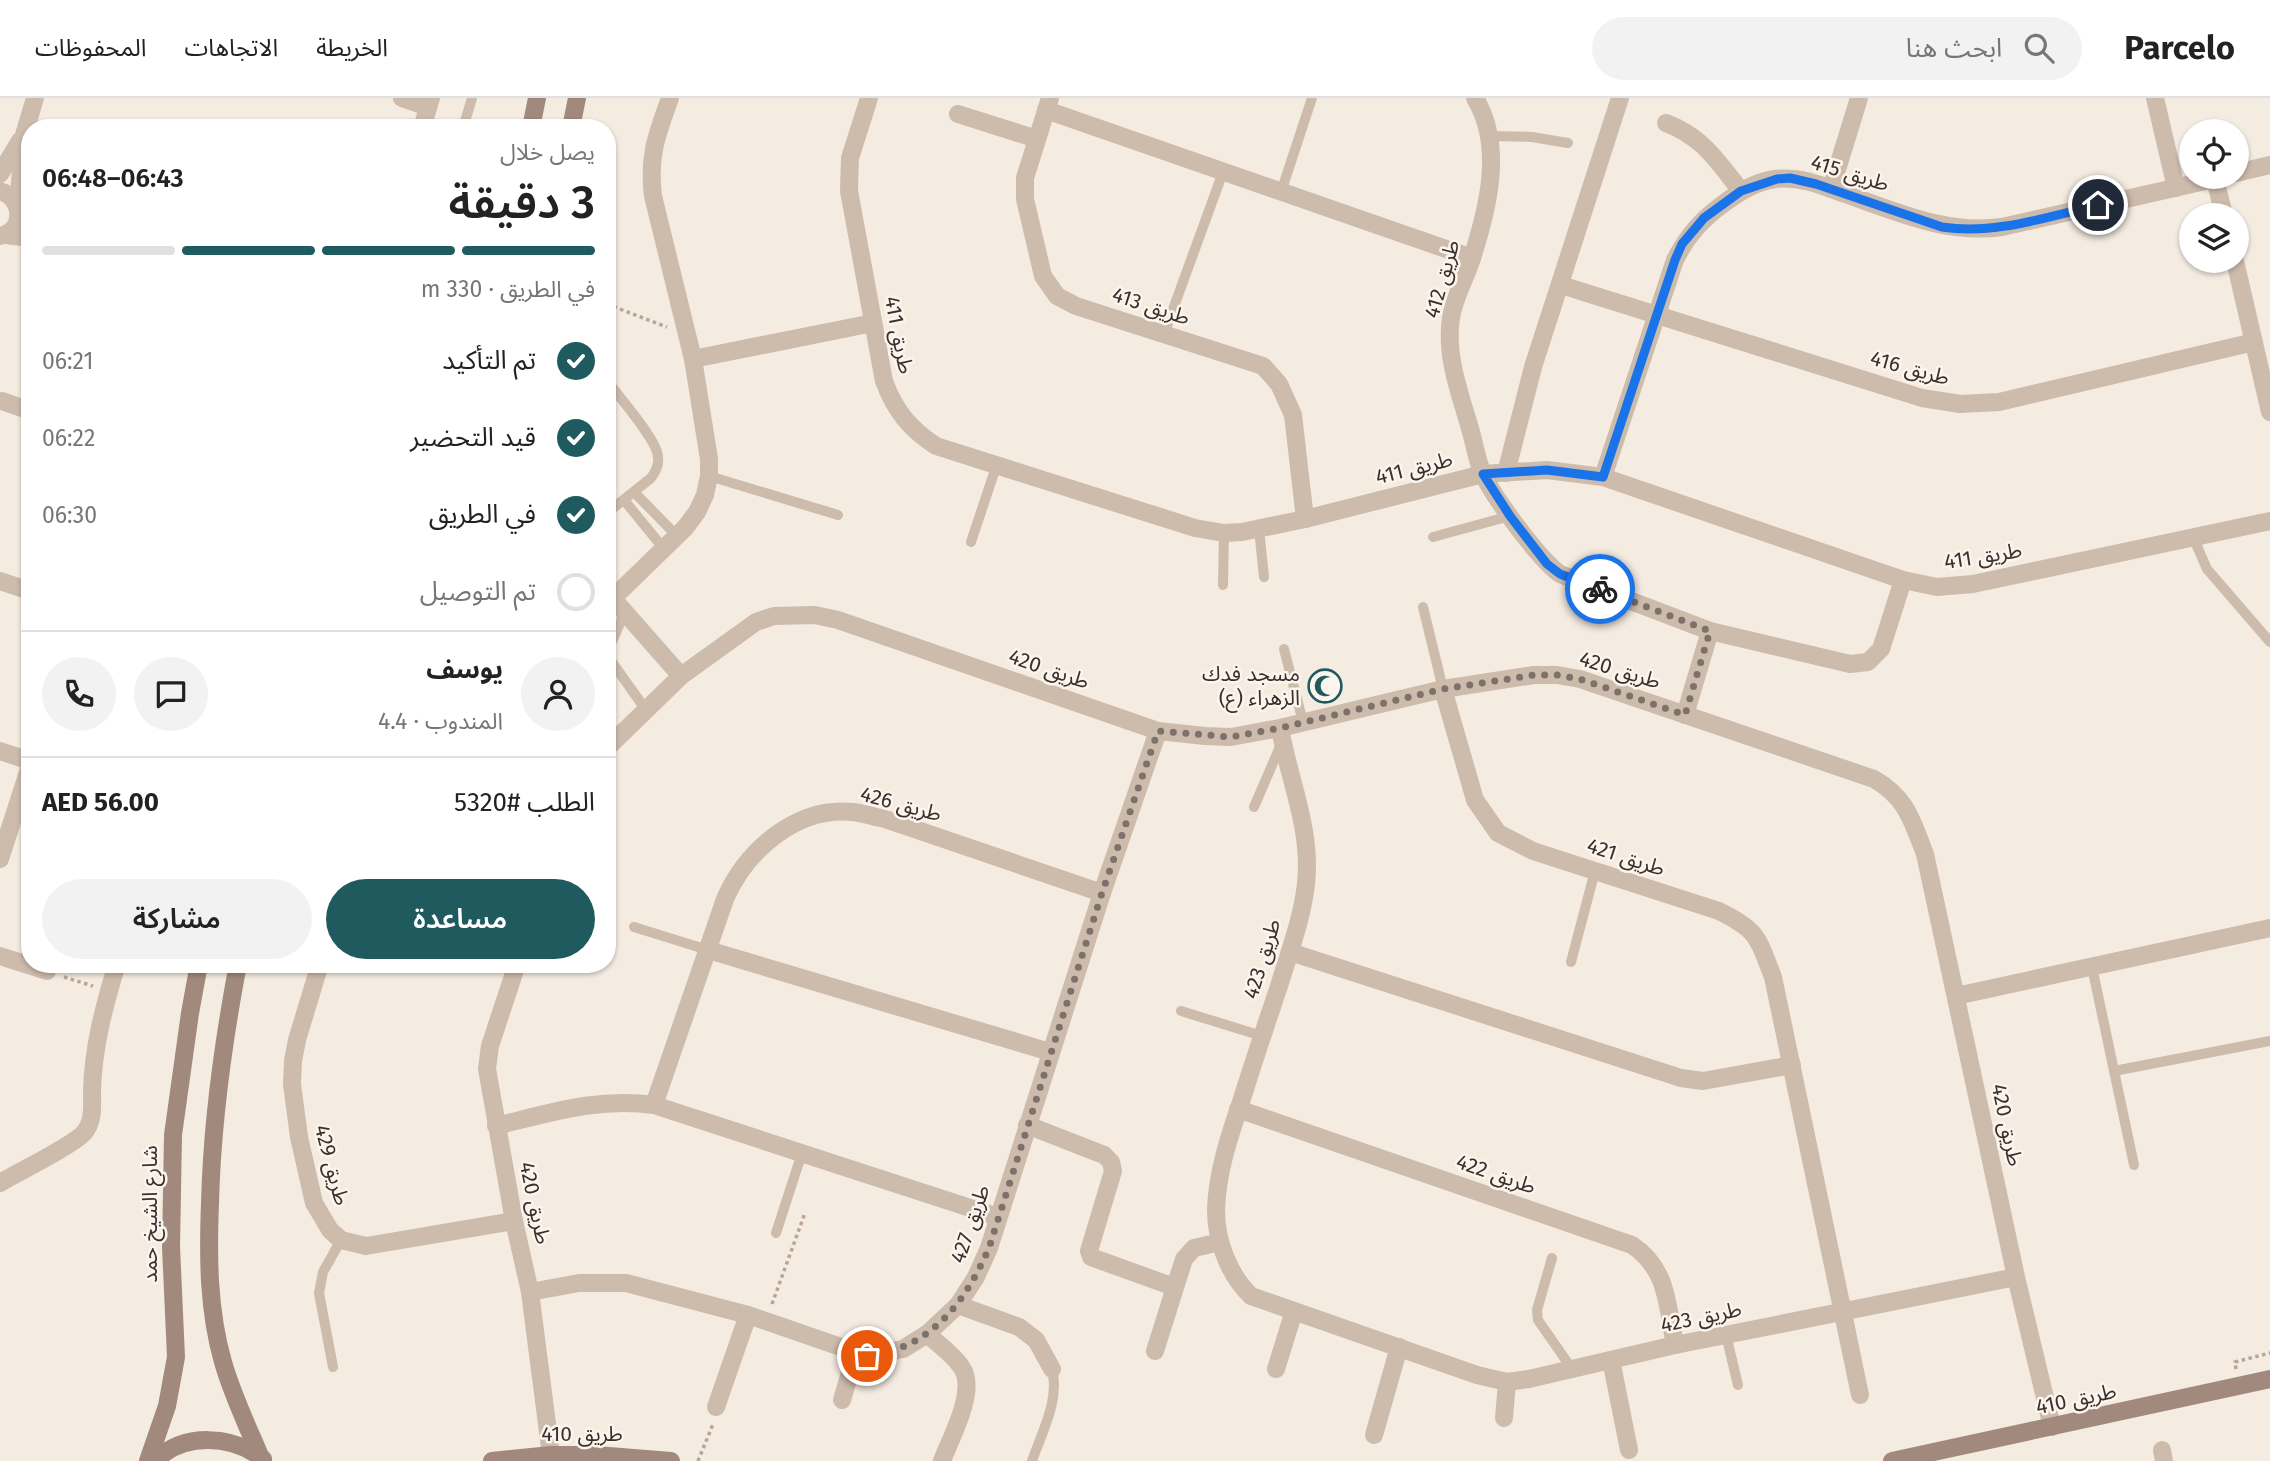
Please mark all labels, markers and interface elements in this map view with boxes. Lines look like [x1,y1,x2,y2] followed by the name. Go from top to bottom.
[1592,17,2082,80] search box
[2124,28,2235,68] text: Parcelo
[2020,29,2058,67] icon: search
[1906,33,2002,64] text: ابحث هنا
[35,34,146,62] text: المحفوظات
[184,34,278,62] text: الاتجاهات
[316,34,388,62] text: الخريطة
[2179,119,2249,273] map controls
[2179,119,2249,189] button: locate
[500,138,595,166] text: يصل خلال
[1808,149,1892,197] street label: طريق 415
[42,163,184,194] text: 06:43–06:48
[448,175,595,230] text: 3 دقيقة
[2068,175,2128,235] pin
[2079,186,2117,224] icon: home
[2179,203,2249,273] button: layers
[1418,237,1466,321] street label: طريق 412
[421,275,595,303] text: في الطريق · 330 m
[1109,281,1193,331] street label: طريق 413
[879,294,919,376] street label: طريق 411
[557,342,595,380] icon: check
[442,345,536,376] text: تم التأكيد
[1868,345,1952,391] street label: طريق 416
[42,347,93,375] text: 06:21
[557,419,595,457] icon: check
[410,422,536,453] text: قيد التحضير
[42,424,95,452] text: 06:22
[1373,446,1455,490] street label: طريق 411
[557,496,595,534] icon: check
[429,499,536,530] text: في الطريق
[42,501,97,529] text: 06:30
[1942,537,2024,575] street label: طريق 411
[1565,554,1635,624] courier
[1581,570,1619,608] icon: bike
[420,576,536,607] text: تم التوصيل
[1005,643,1093,695] street label: طريق 420
[1576,645,1664,695] street label: طريق 420
[426,654,503,685] text: يوسف
[42,657,116,731] button: phone
[134,657,208,731] button: chat
[521,657,595,731] button: person
[1202,661,1300,713] place label: مسجد فدك الزهراء (ع)
[1306,667,1344,705] mosque icon: مسجد فدك الزهراء (ع)
[378,707,503,735] text: المندوب · 4.4
[858,781,944,827] street label: طريق 426
[42,787,159,818] text: AED 56.00
[454,787,595,818] text: الطلب #5320
[1584,832,1668,882] street label: طريق 421
[42,879,312,959] button: مشاركة
[326,879,595,959] button: مساعدة
[1238,916,1286,1002] street label: طريق 423
[1986,1081,2028,1169] street label: طريق 420
[309,1122,355,1208] street label: طريق 429
[137,1145,165,1283] street label: شارع الشيخ حمد
[1453,1148,1539,1200] street label: طريق 422
[514,1159,556,1247] street label: طريق 420
[945,1181,995,1267] street label: طريق 427
[1658,1296,1744,1338] street label: طريق 423
[837,1326,897,1386] pin
[848,1337,886,1375] icon: bag
[2033,1378,2119,1420] street label: طريق 410
[541,1421,623,1447] street label: طريق 410

